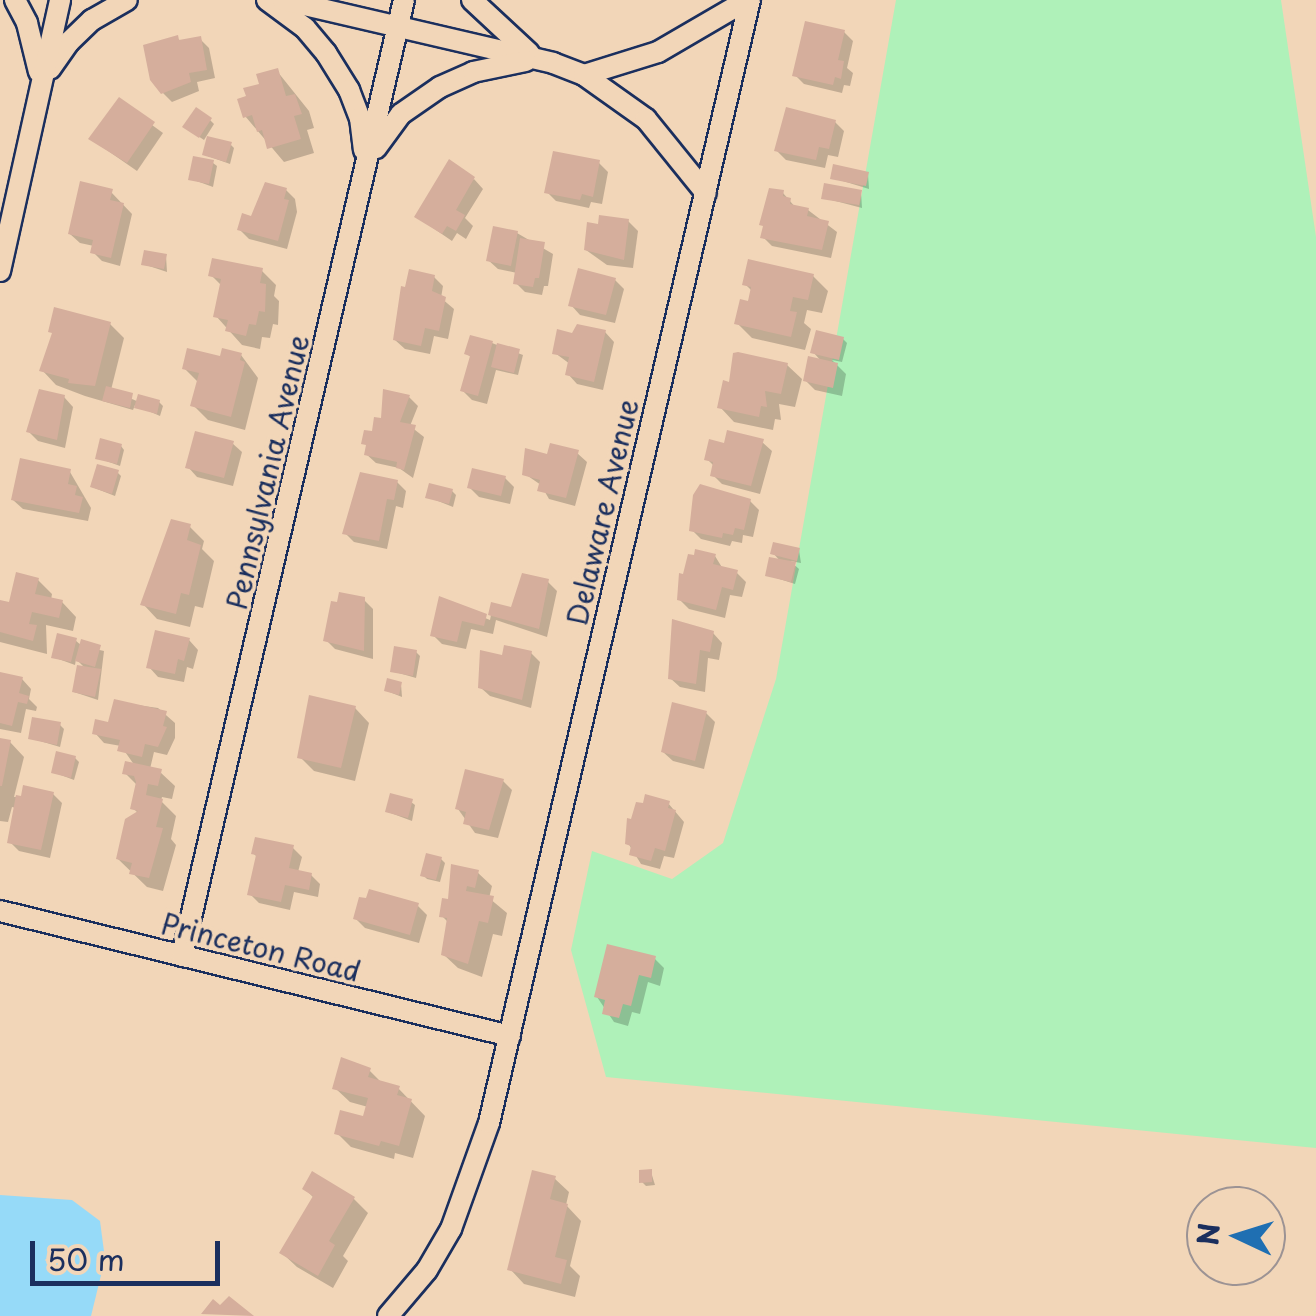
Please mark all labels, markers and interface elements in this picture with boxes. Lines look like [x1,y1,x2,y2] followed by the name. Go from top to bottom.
[219,332,315,612] street label: Pennsylvania Avenue
[560,396,644,628] street label: Delaware Avenue
[158,906,364,988] street label: Princeton Road
[1186,1186,1286,1286] north arrow
[35,1221,225,1283] scale bar
[1185,1221,1230,1247] text: N
[47,1236,125,1281] text: 50 m

